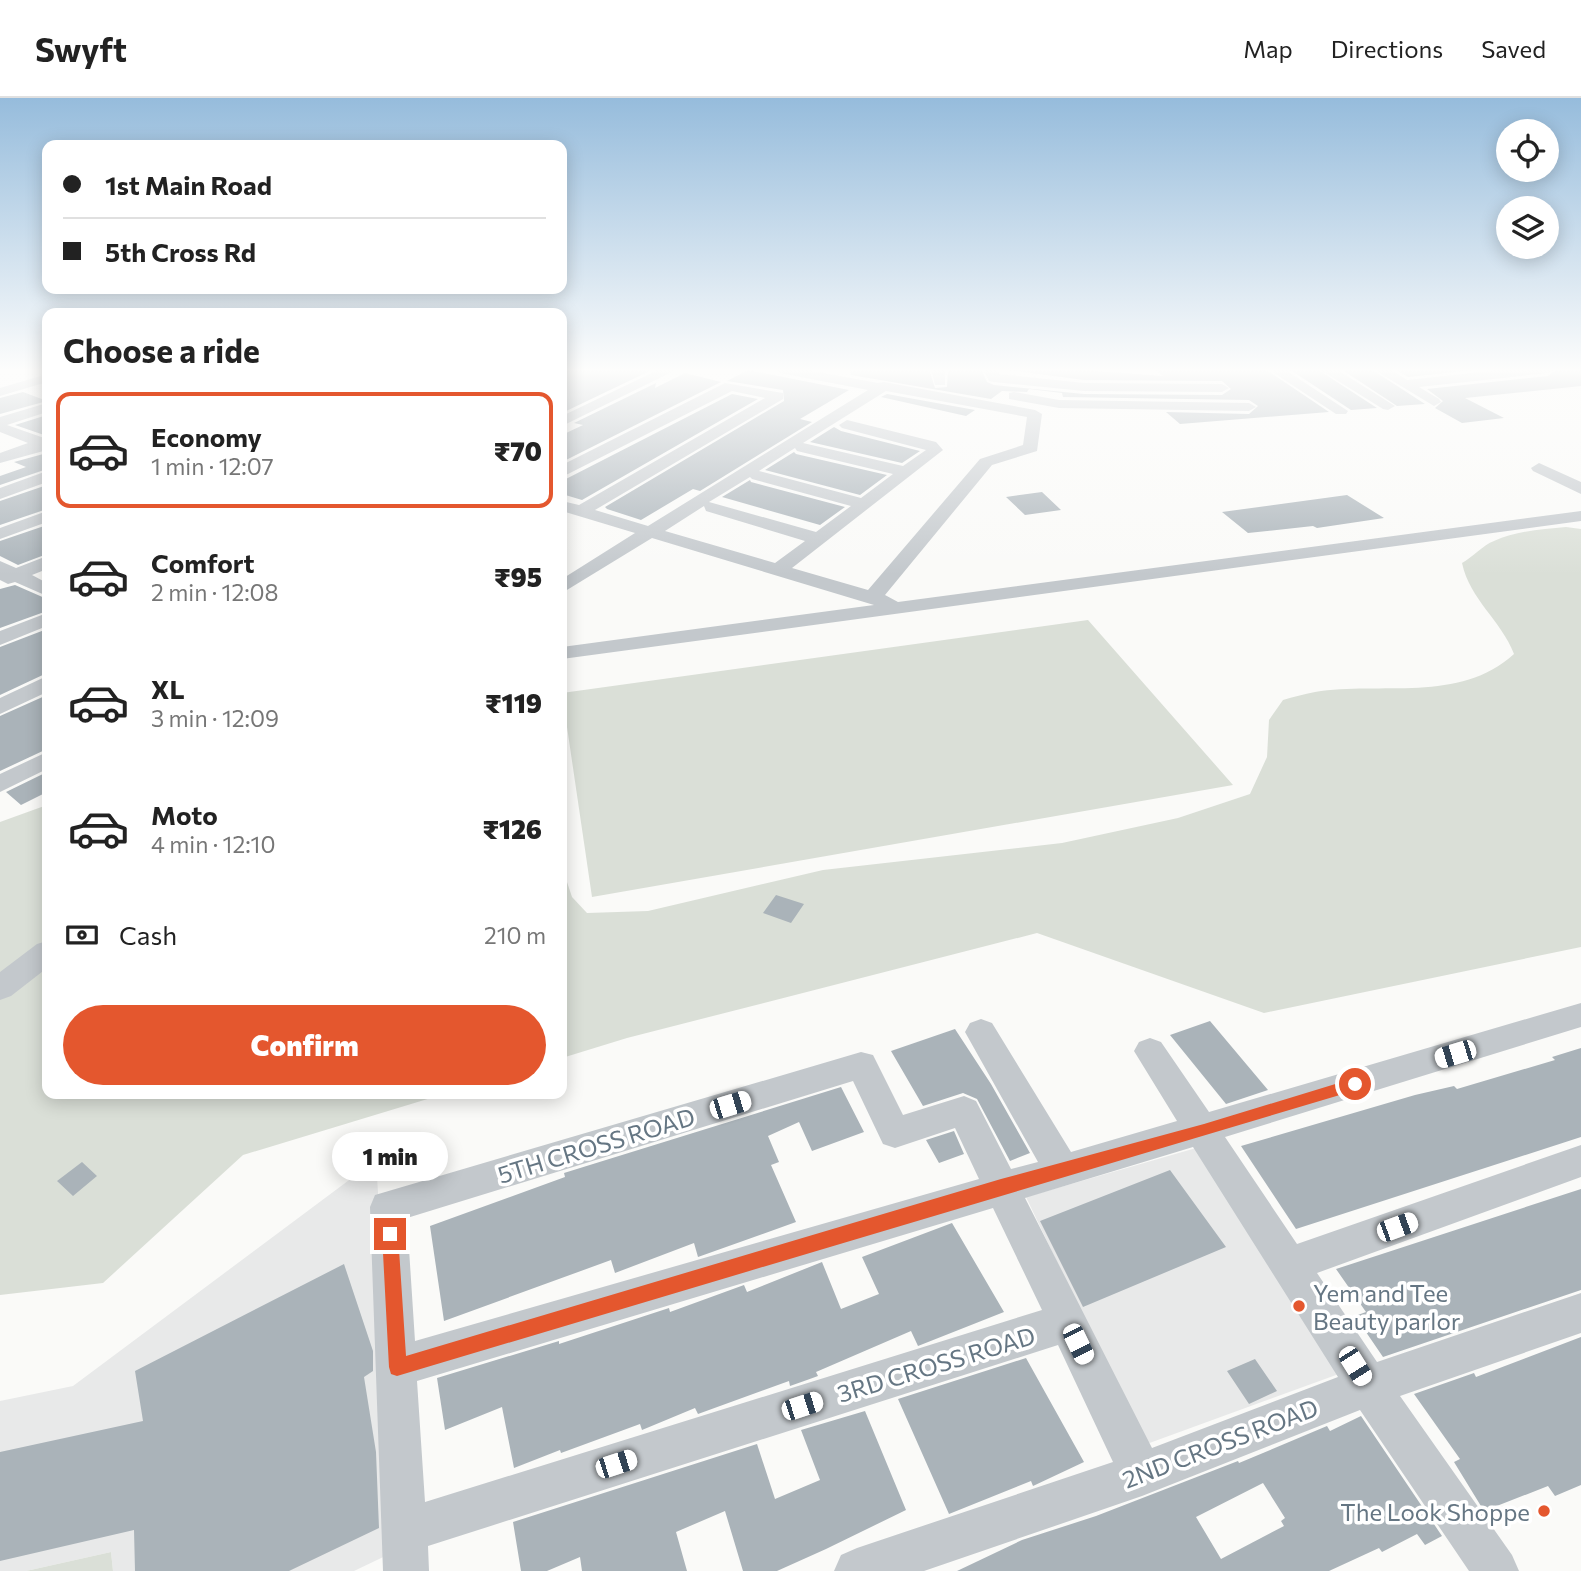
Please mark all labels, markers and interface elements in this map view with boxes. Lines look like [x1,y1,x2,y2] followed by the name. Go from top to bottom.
[35,28,127,69] text: Swyft
[1243,34,1293,63] text: Map
[1331,34,1443,63] text: Directions
[1481,34,1546,63] text: Saved
[1496,119,1559,259] map controls
[1496,119,1559,182] button: locate
[105,169,272,200] text: 1st Main Road
[1496,196,1559,259] button: layers
[105,236,256,267] text: 5th Cross Rd
[63,330,260,370] text: Choose a ride
[67,419,130,482] icon: car
[151,421,262,452] text: Economy
[494,435,542,466] text: ₹70
[151,452,274,480] text: 1 min · 12:07
[67,545,130,608] icon: car
[151,547,254,578] text: Comfort
[494,561,542,592] text: ₹95
[151,578,279,606] text: 2 min · 12:08
[67,671,130,734] icon: car
[151,673,185,704] text: XL
[485,687,542,718] text: ₹119
[151,704,279,732] text: 3 min · 12:09
[67,797,130,860] icon: car
[151,799,218,830] text: Moto
[482,813,542,844] text: ₹126
[151,830,275,858] text: 4 min · 12:10
[63,916,101,954] icon: cash
[119,919,177,950] text: Cash
[484,921,546,949] text: 210 m
[63,1005,546,1085] button: Confirm
[1432,1038,1479,1070] car
[1339,1068,1371,1100] route start
[707,1089,754,1121] car
[494,1101,698,1189] street label: 5TH CROSS ROAD
[332,1132,448,1182] callout: 1 min
[362,1142,418,1170] text: 1 min
[1374,1210,1421,1244] car
[374,1218,406,1250] route end
[1313,1278,1461,1335] place label: Yem and Tee Beauty parlor
[1291,1298,1307,1314] marker: Yem and Tee Beauty parlor
[834,1320,1038,1408] street label: 3RD CROSS ROAD
[1060,1321,1097,1367] car
[1335,1343,1376,1389] car
[779,1390,826,1422] car
[1118,1392,1322,1494] street label: 2ND CROSS ROAD
[593,1448,640,1480] car
[1340,1497,1530,1526] place label: The Look Shoppe
[1536,1503,1552,1519] marker: The Look Shoppe

